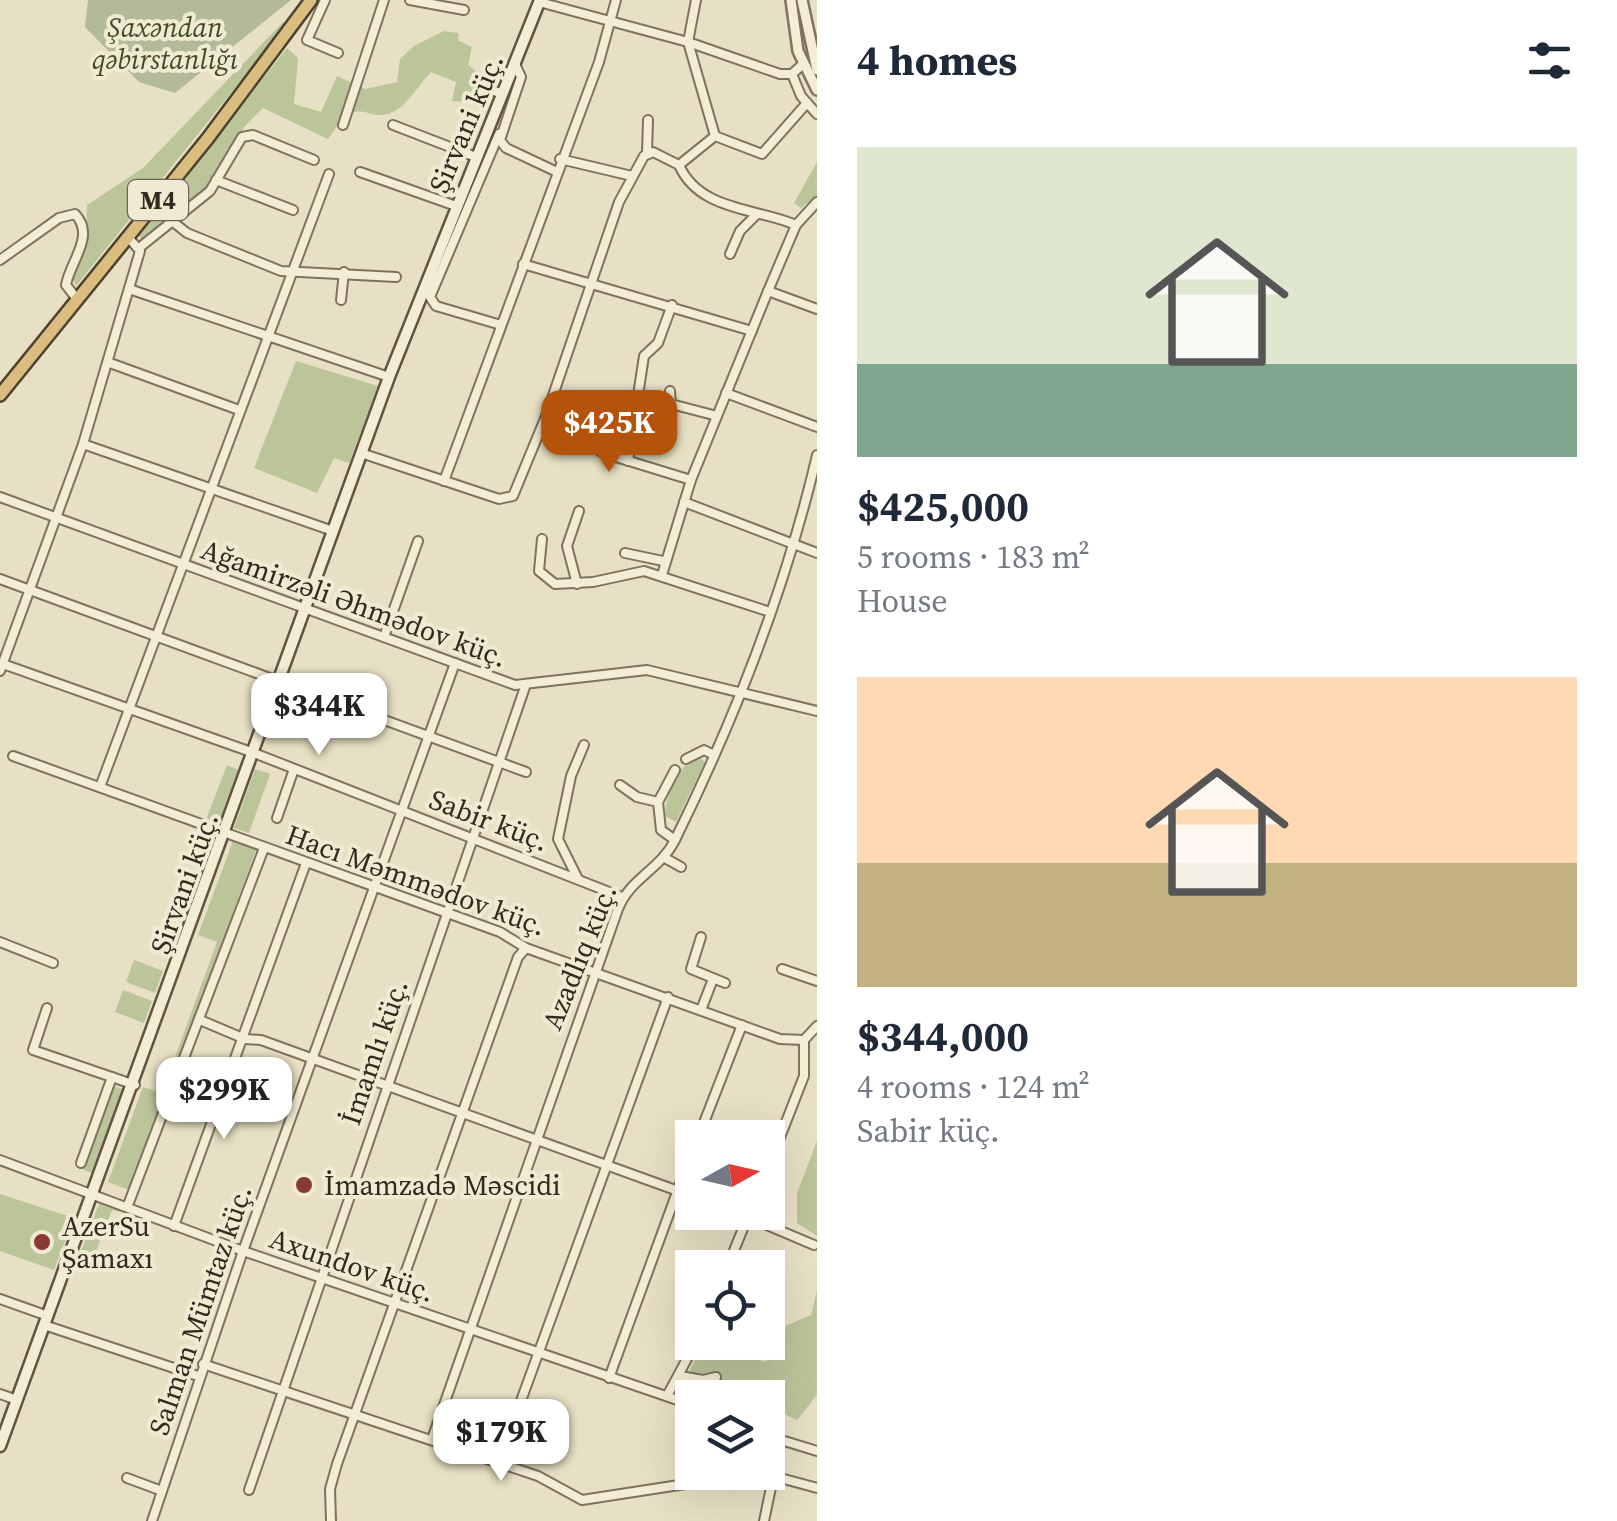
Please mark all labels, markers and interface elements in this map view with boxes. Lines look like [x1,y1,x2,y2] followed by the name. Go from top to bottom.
[92,8,239,78] park label: Şaxəndan qəbirstanlığı
[857,31,1017,89] text: 4 homes
[1522,33,1577,88] icon: filters
[420,48,512,198] street label: Şirvani küç.
[128,180,188,220] road number: M4
[1127,212,1307,392] icon: home
[539,390,679,475] pin: $425K
[563,400,655,444] text: $425K
[857,477,1029,535] text: $425,000
[196,530,512,676] street label: Ağamirzəli Əhmədov küç.
[857,535,1090,579] text: 5 rooms · 183 m²
[857,579,948,623] text: House
[249,673,389,758] pin: $344K
[273,683,365,727] text: $344K
[1127,742,1307,922] icon: home
[424,780,554,860] street label: Sabir küç.
[141,807,227,959] street label: Şirvani küç.
[281,815,551,945] street label: Hacı Məmmədov küç.
[533,879,625,1035] street label: Azadlıq küç.
[331,974,417,1130] street label: İmamlı küç.
[857,1007,1029,1065] text: $344,000
[154,1057,294,1142] pin: $299K
[857,1065,1090,1109] text: 4 rooms · 124 m²
[178,1067,270,1111] text: $299K
[857,1109,1000,1153] text: Sabir küç.
[675,1120,785,1230] north arrow
[675,1120,785,1490] map controls
[324,1166,561,1204] place label: İmamzadə Məscidi
[293,1174,315,1196] marker: İmamzadə Məscidi
[139,1180,261,1440] street label: Salman Mümtaz küç.
[62,1207,153,1277] place label: AzerSu Şamaxı
[265,1219,439,1311] street label: Axundov küç.
[31,1231,53,1253] marker: AzerSu Şamaxı
[675,1250,785,1360] button: locate
[675,1380,785,1490] button: layers
[431,1399,571,1484] pin: $179K
[455,1409,547,1453] text: $179K

